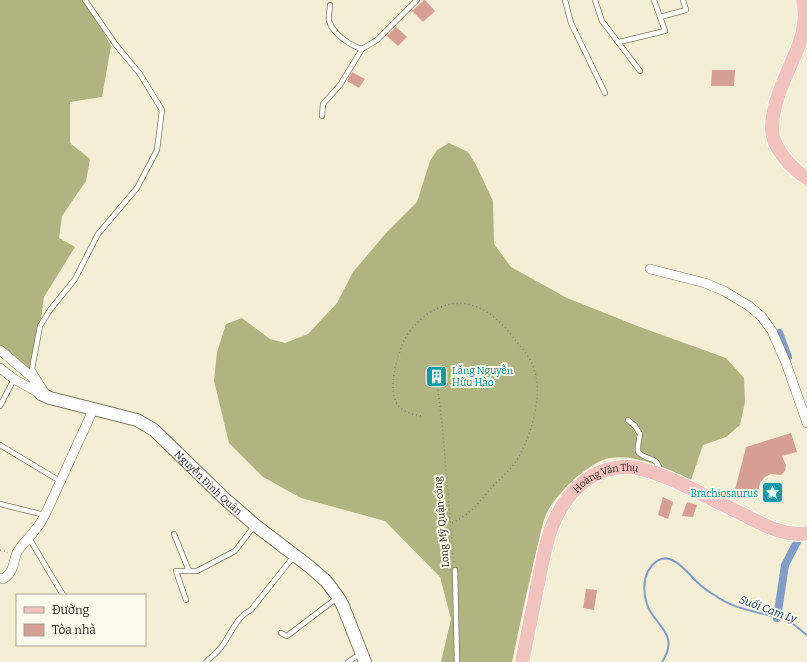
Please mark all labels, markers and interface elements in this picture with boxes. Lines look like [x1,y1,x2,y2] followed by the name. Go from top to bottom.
[424,363,450,389] building icon: Lăng Nguyễn Hữu Hào
[452,364,514,389] place label: Lăng Nguyễn Hữu Hào
[172,448,245,518] street label: Nguyễn Đình Quân
[571,462,639,496] street label: Hoàng Văn Thụ
[431,476,452,568] street label: Long Mỹ Quận công
[760,480,786,506] place icon: Brachiosaurus
[690,488,758,500] place label: Brachiosaurus
[737,592,800,626] water label: Suối Cam Ly
[16,594,146,646] legend
[52,603,90,617] text: Đường
[52,623,96,637] text: Tòa nhà

